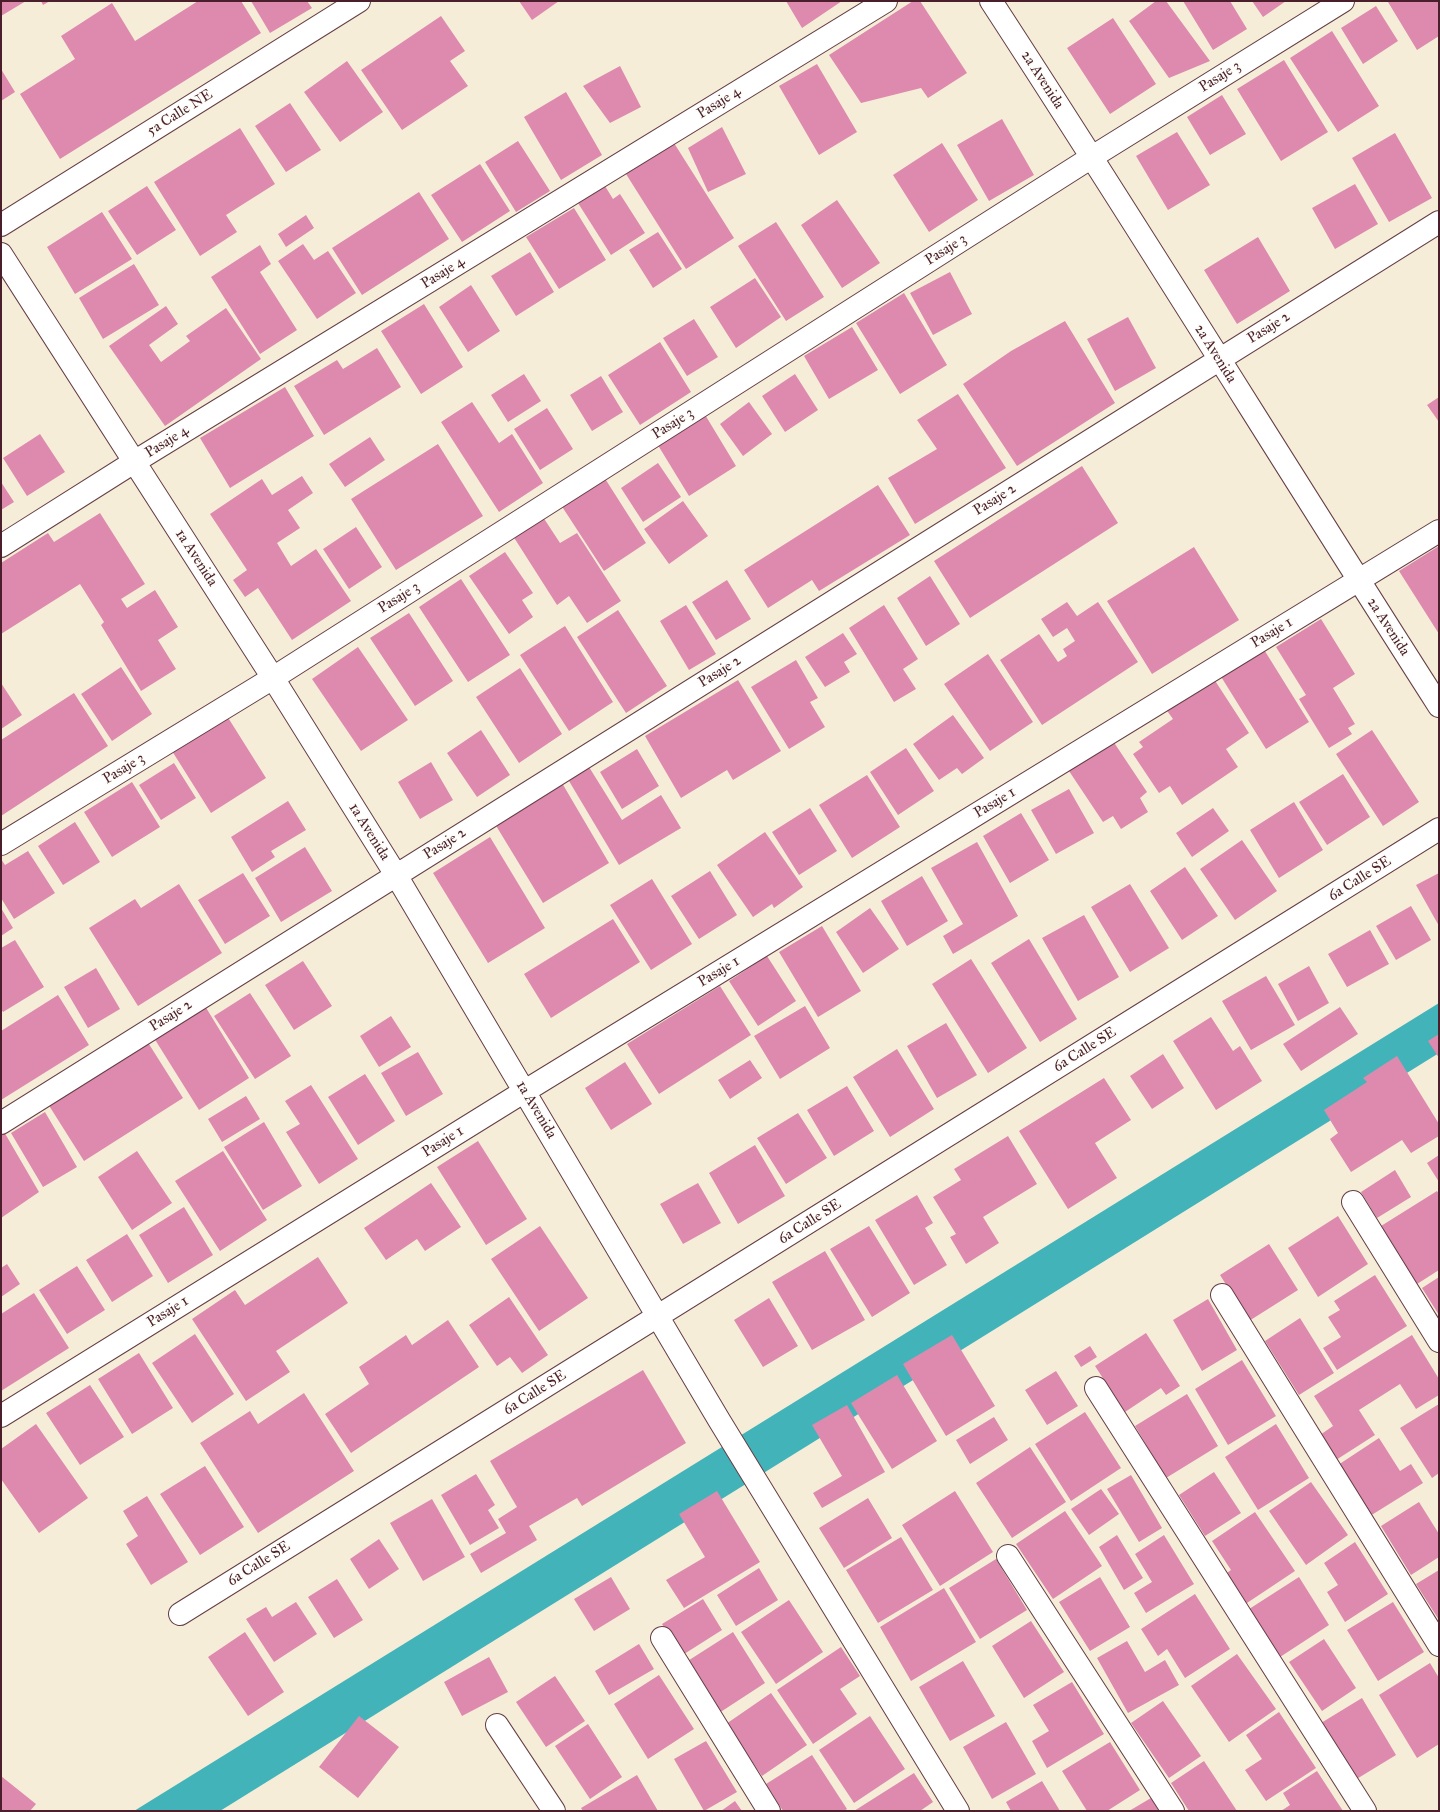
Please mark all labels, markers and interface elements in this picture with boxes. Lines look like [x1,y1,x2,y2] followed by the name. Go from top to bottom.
[1017,48,1067,112] street label: 2a Avenida
[1196,57,1244,97] street label: Pasaje 3
[694,83,744,123] street label: Pasaje 4
[144,86,216,140] street label: 5a Calle NE
[922,230,970,270] street label: Pasaje 3
[418,253,468,293] street label: Pasaje 4
[1244,308,1294,348] street label: Pasaje 2
[1190,321,1240,387] street label: 2a Avenida
[649,404,697,444] street label: Pasaje 3
[142,422,192,462] street label: Pasaje 4
[970,480,1020,520] street label: Pasaje 2
[171,526,221,590] street label: 1a Avenida
[375,578,423,618] street label: Pasaje 3
[1363,595,1413,659] street label: 2a Avenida
[1248,614,1296,652] street label: Pasaje 1
[695,652,745,692] street label: Pasaje 2
[100,750,148,788] street label: Pasaje 3
[971,784,1019,822] street label: Pasaje 1
[344,800,394,864] street label: 1a Avenida
[420,824,470,864] street label: Pasaje 2
[1325,853,1395,905] street label: 6a Calle SE
[695,953,743,991] street label: Pasaje 1
[146,996,196,1036] street label: Pasaje 2
[1050,1024,1120,1076] street label: 6a Calle SE
[512,1078,560,1142] street label: 1a Avenida
[419,1122,467,1162] street label: Pasaje 1
[775,1196,845,1248] street label: 6a Calle SE
[144,1292,192,1332] street label: Pasaje 1
[500,1367,570,1419] street label: 6a Calle SE
[224,1538,294,1590] street label: 6a Calle SE

